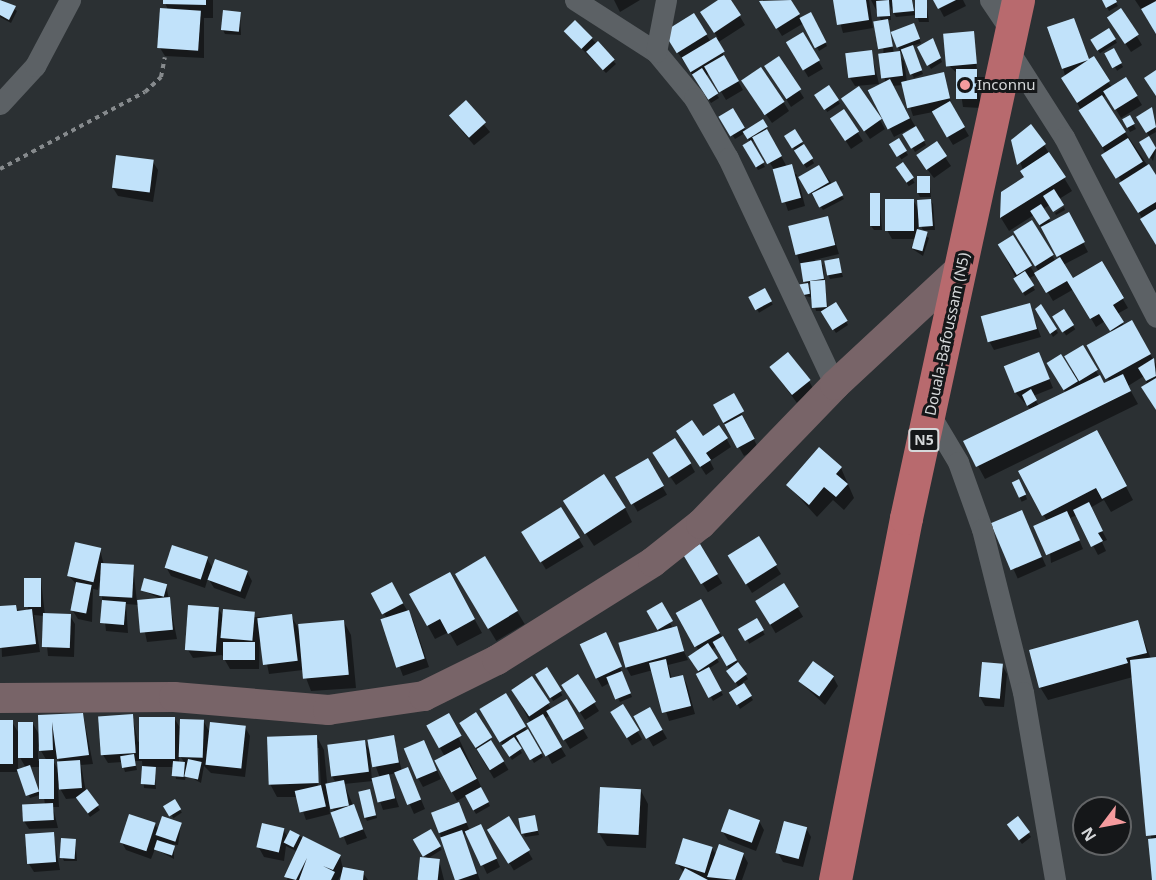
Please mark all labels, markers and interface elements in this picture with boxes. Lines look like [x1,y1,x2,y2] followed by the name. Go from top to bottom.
[977,76,1035,94] place label: Inconnu
[958,78,972,92] marker: Inconnu
[921,251,973,417] street label: Douala-Bafoussam (N5)
[908,429,940,451] road number: N5
[1072,796,1132,856] north arrow
[1076,823,1101,846] text: N

